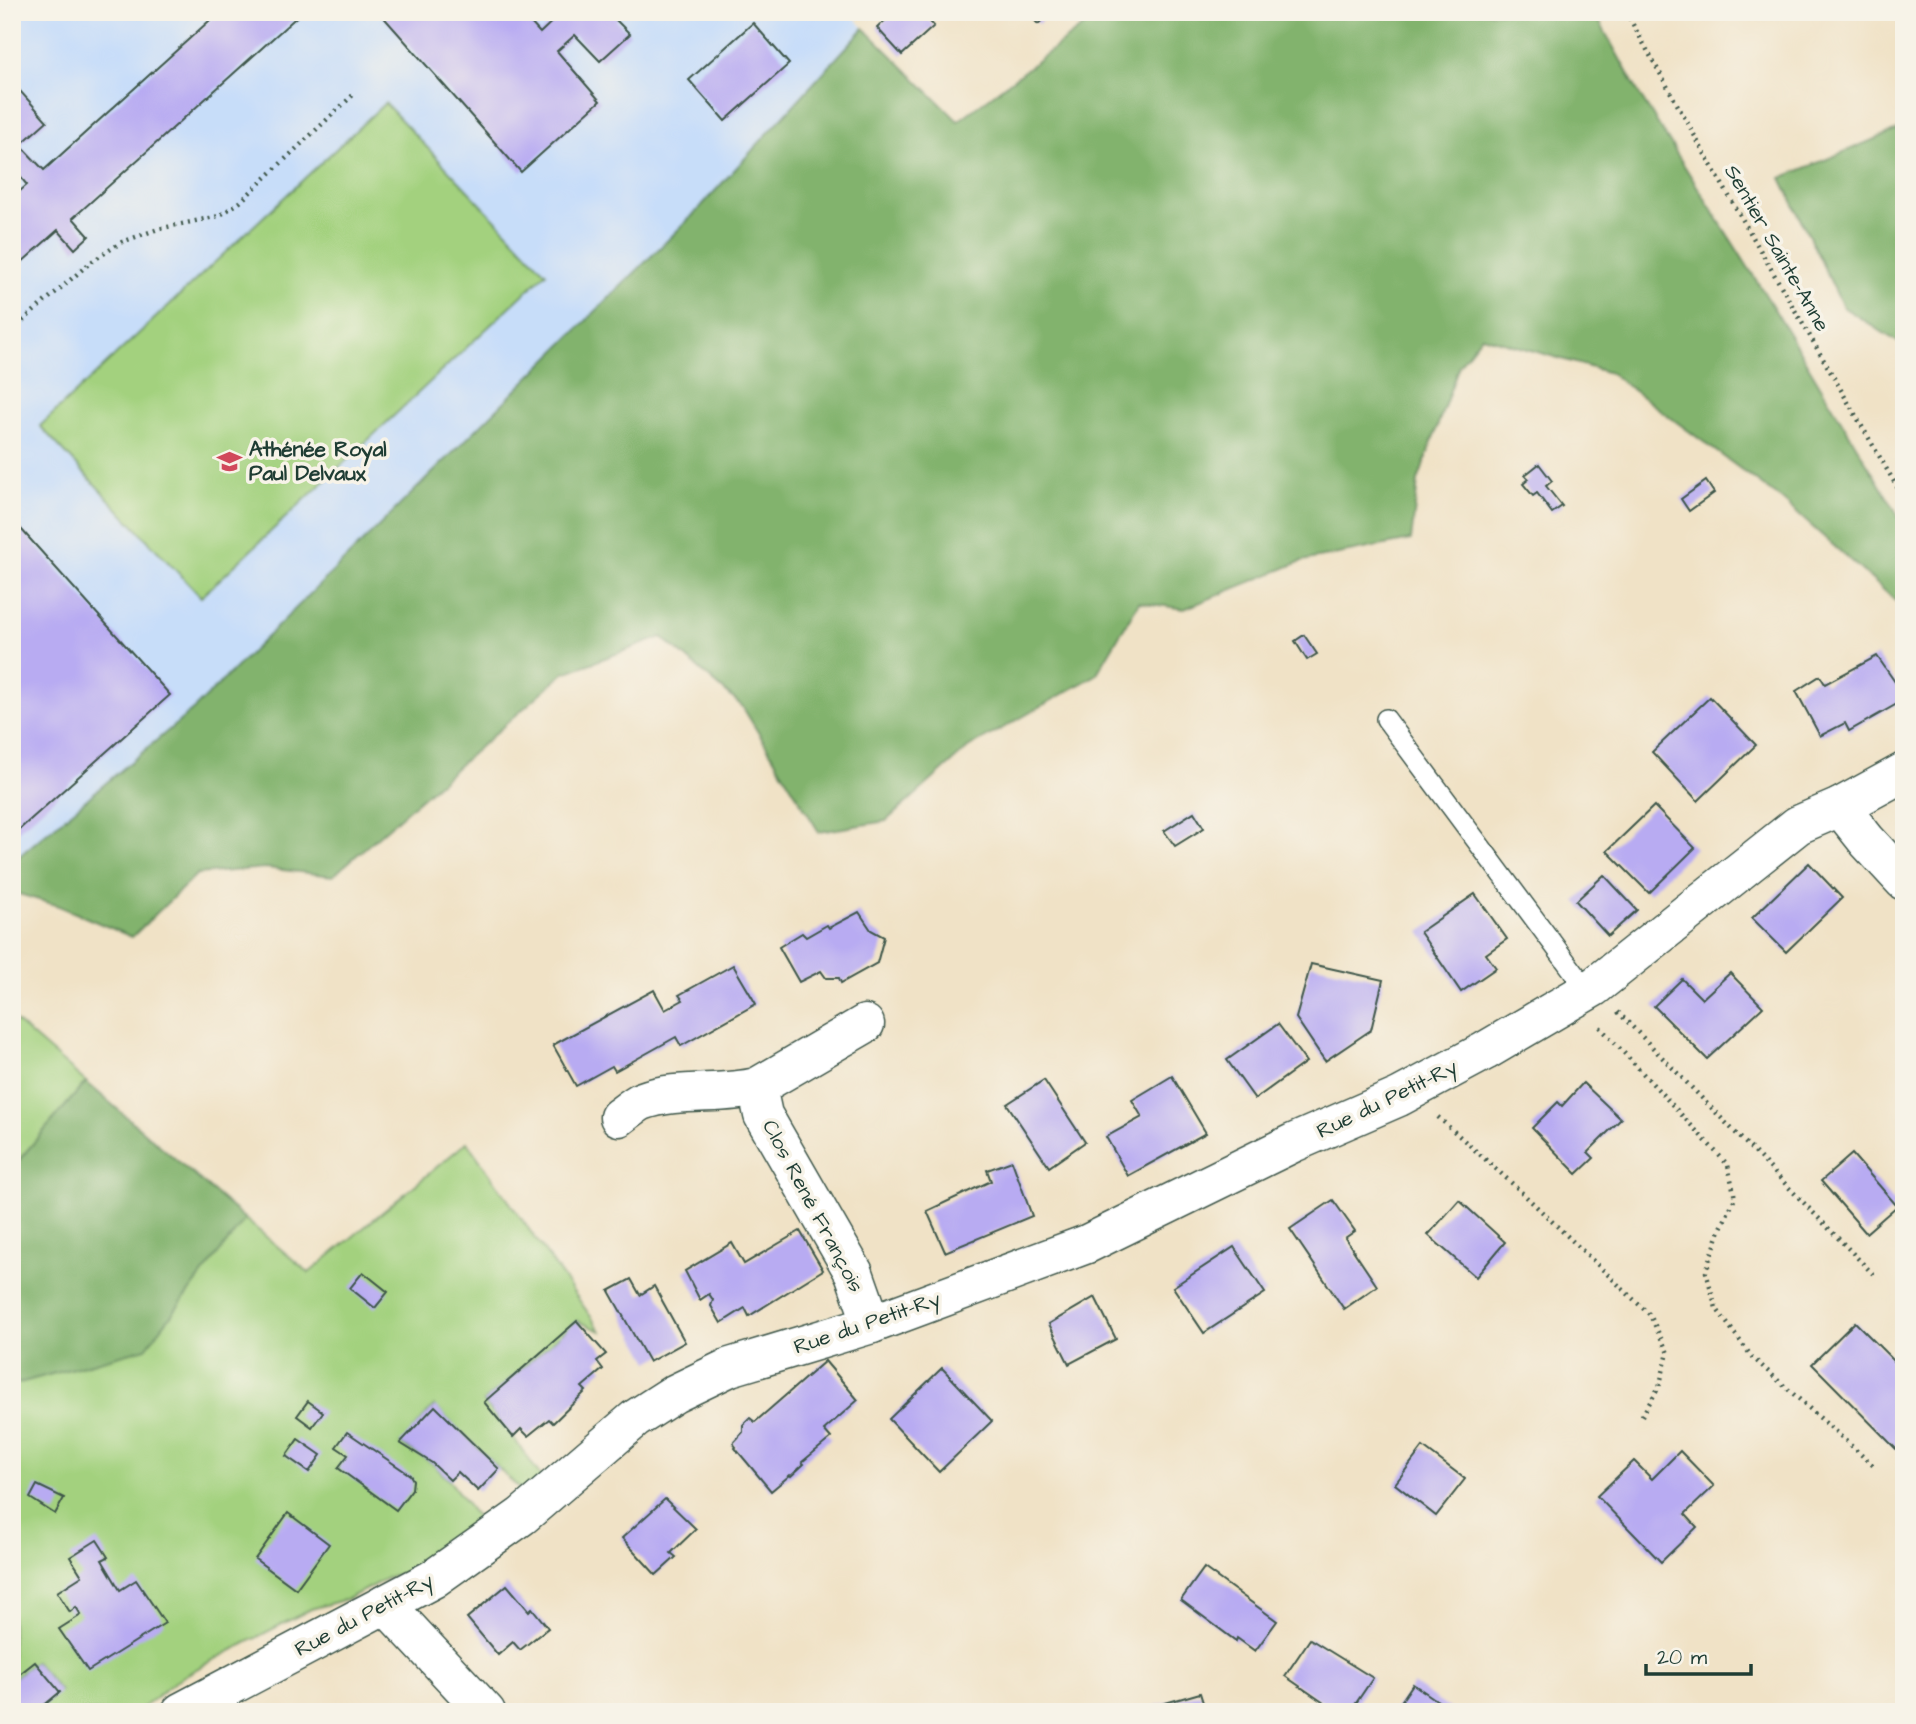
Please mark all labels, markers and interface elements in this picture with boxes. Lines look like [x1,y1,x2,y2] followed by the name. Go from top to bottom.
[1717,159,1837,337] street label: Sentier Sainte-Anne
[249,435,387,488] place label: Athénée Royal Paul Delvaux
[215,447,243,475] school or university icon: Athénée Royal Paul Delvaux
[1312,1052,1463,1147] street label: Rue du Petit-Ry
[755,1115,871,1297] street label: Clos René François
[790,1284,945,1364] street label: Rue du Petit-Ry
[290,1566,440,1666] street label: Rue du Petit-Ry
[1646,1633,1752,1677] scale bar
[1657,1643,1708,1672] text: 20 m

